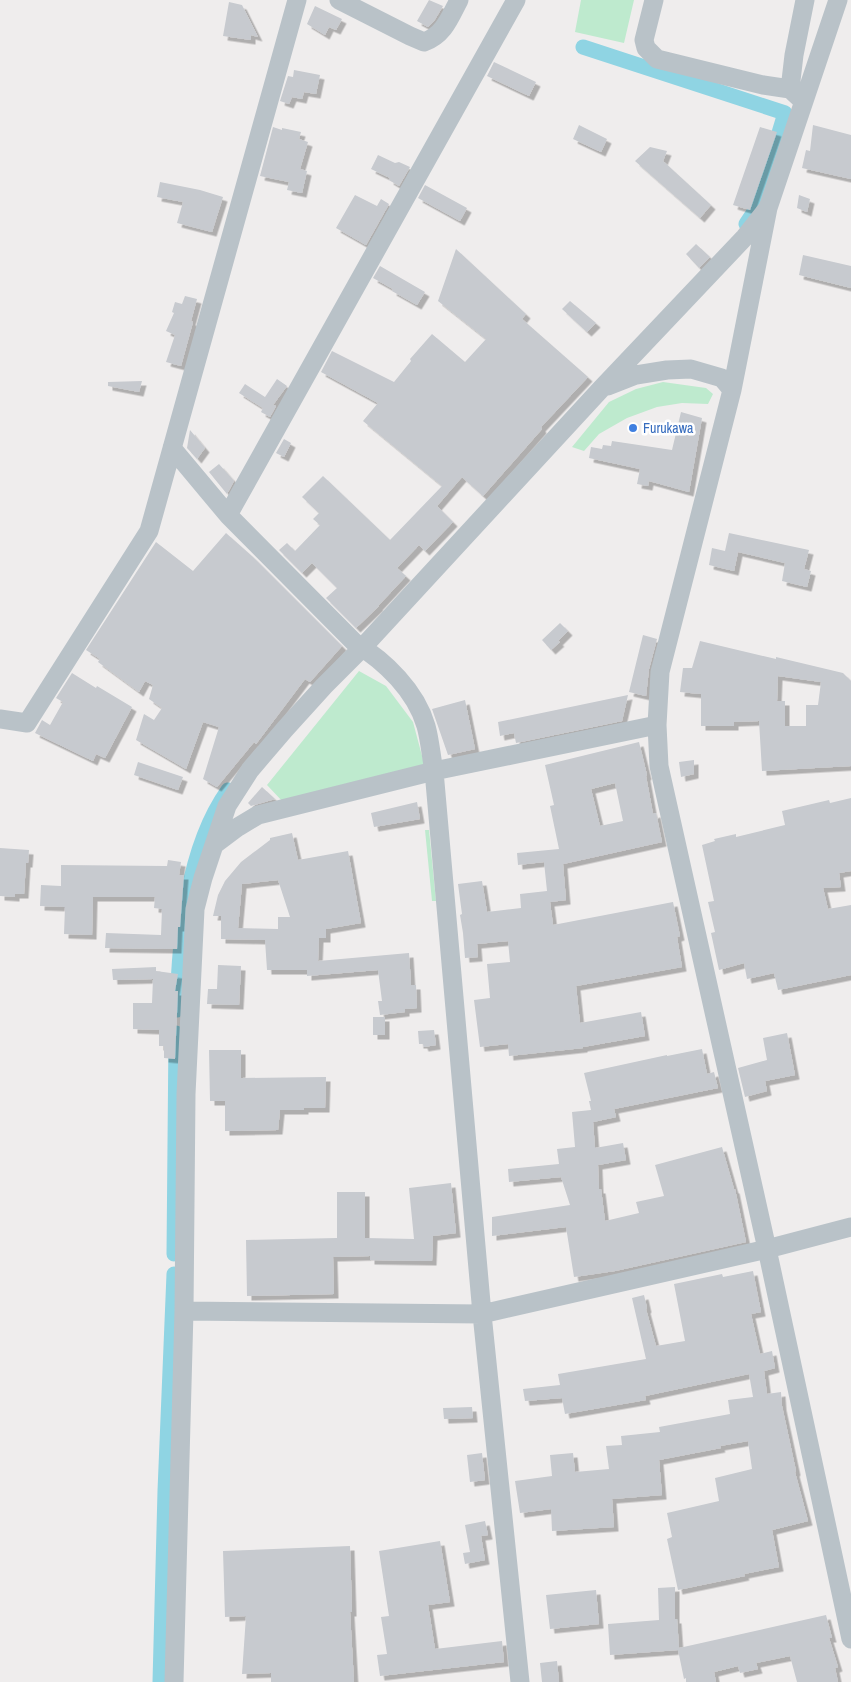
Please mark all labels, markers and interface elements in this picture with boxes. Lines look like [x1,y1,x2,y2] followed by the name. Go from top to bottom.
[643,419,694,437] place label: Furukawa
[627,422,639,434] marker: Furukawa

